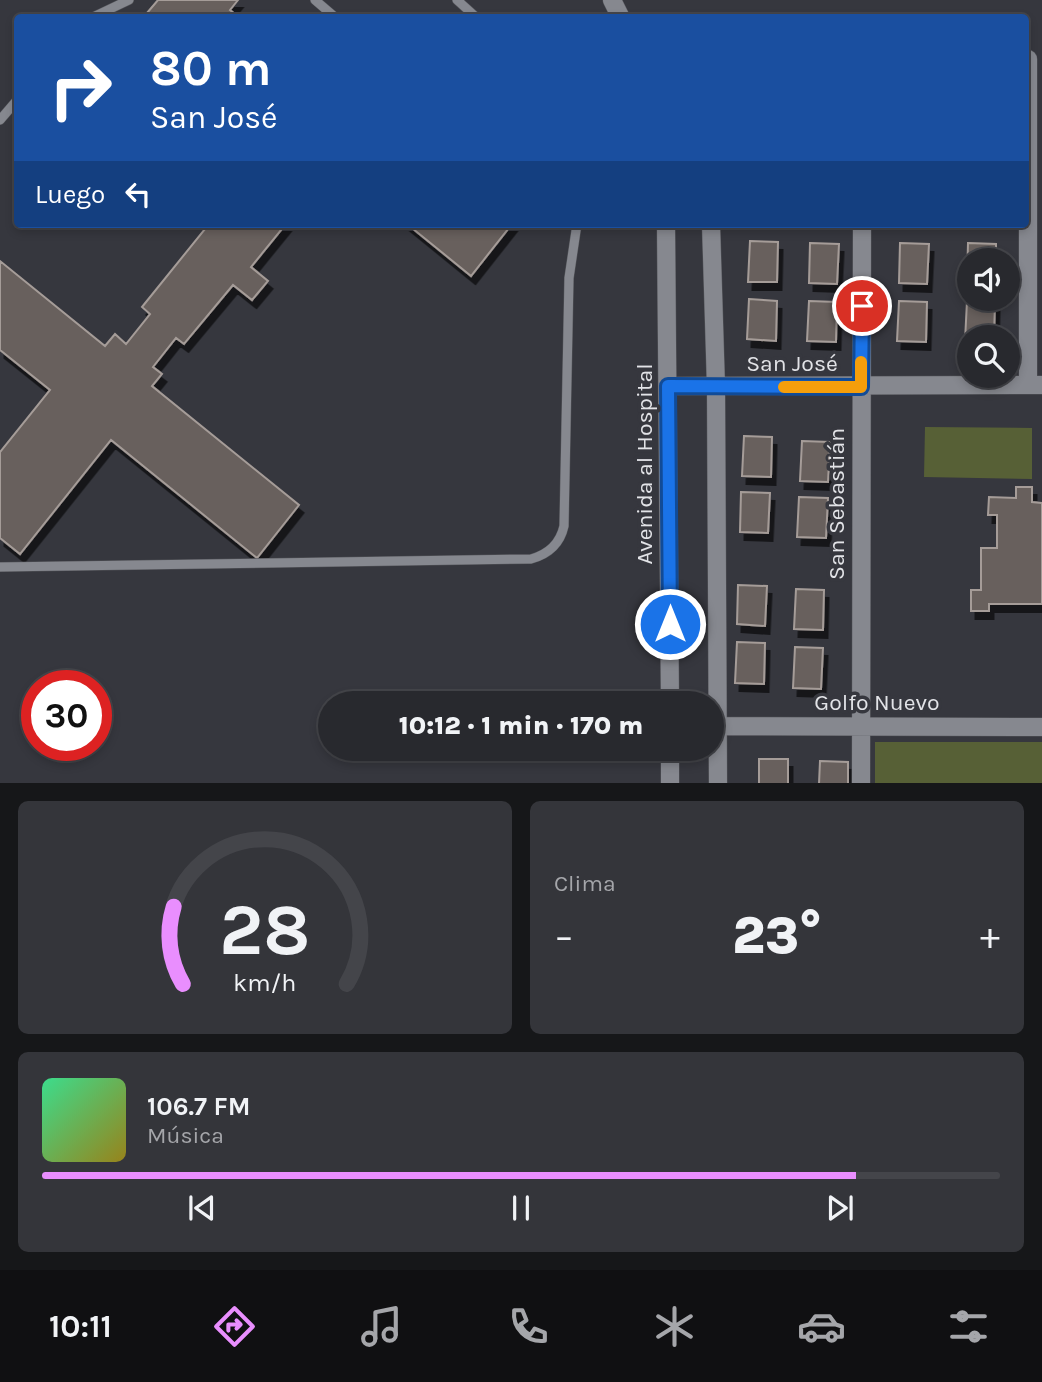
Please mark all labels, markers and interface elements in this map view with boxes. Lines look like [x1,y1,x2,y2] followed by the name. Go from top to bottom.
[150,40,272,97] text: 80 m
[35,42,126,133] icon: right
[150,99,278,136] text: San José
[119,175,157,213] icon: left
[35,179,105,210] text: Luego
[957,248,1020,388] map controls
[957,248,1020,311] button: sound
[832,276,892,336] pin
[843,287,881,325] icon: arrive
[957,325,1020,388] button: search
[746,350,838,377] street label: San José
[631,363,658,565] street label: Avenida al Hospital
[823,428,850,580] street label: San Sebastián
[633,587,707,661] position arrow
[21,670,112,761] speed limit sign: 30
[814,689,940,716] street label: Golfo Nuevo
[399,710,643,741] text: 10:12 · 1 min · 170 m
[554,870,616,897] text: Clima
[219,887,311,972] text: 28
[732,905,822,966] text: 23°
[554,914,574,959] text: −
[980,914,1000,959] text: +
[233,967,297,996] text: km/h
[147,1091,251,1122] text: 106.7 FM
[147,1122,224,1149] text: Música
[183,1189,221,1227] icon: previous
[502,1189,540,1227] icon: pause
[821,1189,859,1227] icon: next
[210,1302,259,1351] icon: directions
[357,1302,406,1351] icon: music
[504,1302,553,1351] icon: phone
[650,1302,699,1351] icon: climate
[797,1302,846,1351] icon: car
[944,1302,993,1351] icon: filters
[49,1308,112,1345] text: 10:11

